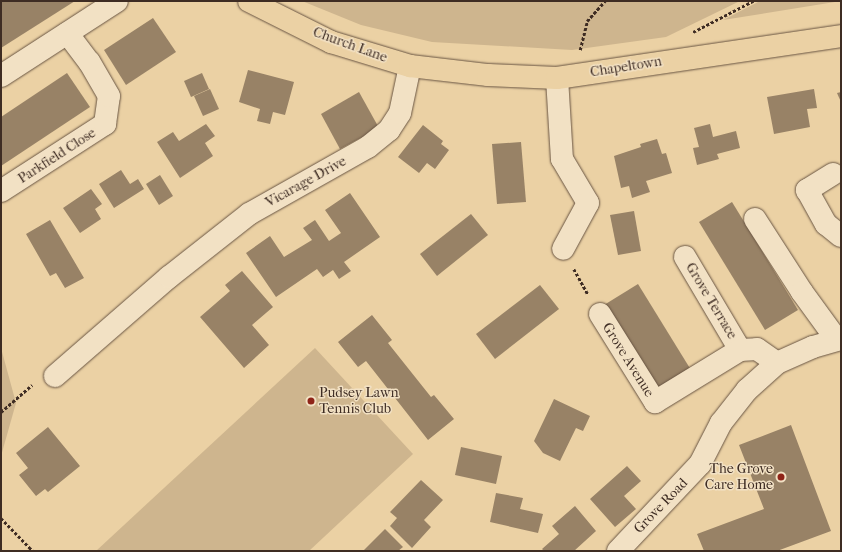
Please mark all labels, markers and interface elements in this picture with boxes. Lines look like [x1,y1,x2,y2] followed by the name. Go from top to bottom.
[311,24,389,66] street label: Church Lane
[589,53,663,81] street label: Chapeltown
[15,125,99,187] street label: Parkfield Close
[263,153,349,211] street label: Vicarage Drive
[682,260,740,342] street label: Grove Terrace
[598,320,658,400] street label: Grove Avenue
[319,385,399,418] place label: Pudsey Lawn Tennis Club
[306,396,316,406] marker: Pudsey Lawn Tennis Club
[705,461,773,494] place label: The Grove Care Home
[776,472,786,482] marker: The Grove Care Home
[630,475,692,537] street label: Grove Road

